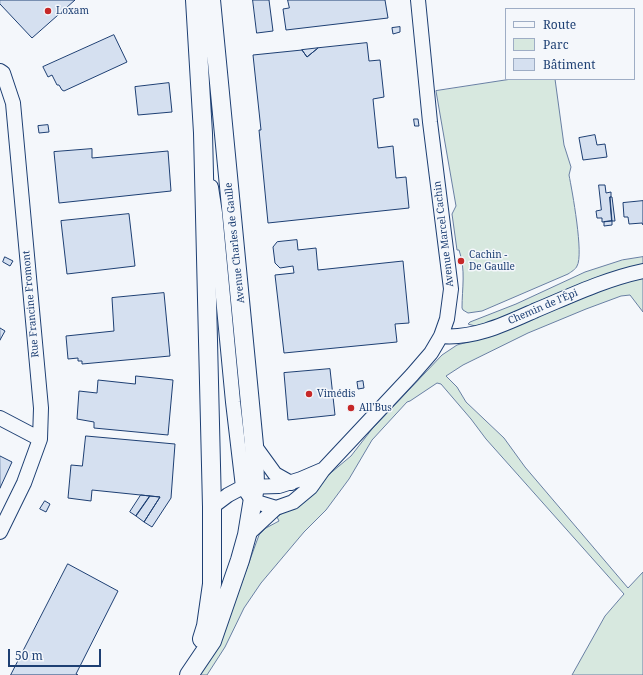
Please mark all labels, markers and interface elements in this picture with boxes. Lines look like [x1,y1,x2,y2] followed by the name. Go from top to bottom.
[56,5,89,17] place label: Loxam
[43,6,53,16] marker: Loxam
[505,8,635,80] legend
[543,16,576,33] text: Route
[543,36,569,53] text: Parc
[543,56,595,73] text: Bâtiment
[432,180,456,288] street label: Avenue Marcel Cachin
[223,182,247,304] street label: Avenue Charles de Gaulle
[469,249,515,272] place label: Cachin - De Gaulle
[20,250,42,358] street label: Rue Francine Fromont
[456,256,466,266] marker: Cachin - De Gaulle
[506,287,580,327] street label: Chemin de l'Épi
[317,388,356,400] place label: Vimédis
[304,389,314,399] marker: Vimédis
[359,402,392,414] place label: All'Bus
[346,403,356,413] marker: All'Bus
[10,641,103,667] scale bar
[15,647,43,664] text: 50 m

